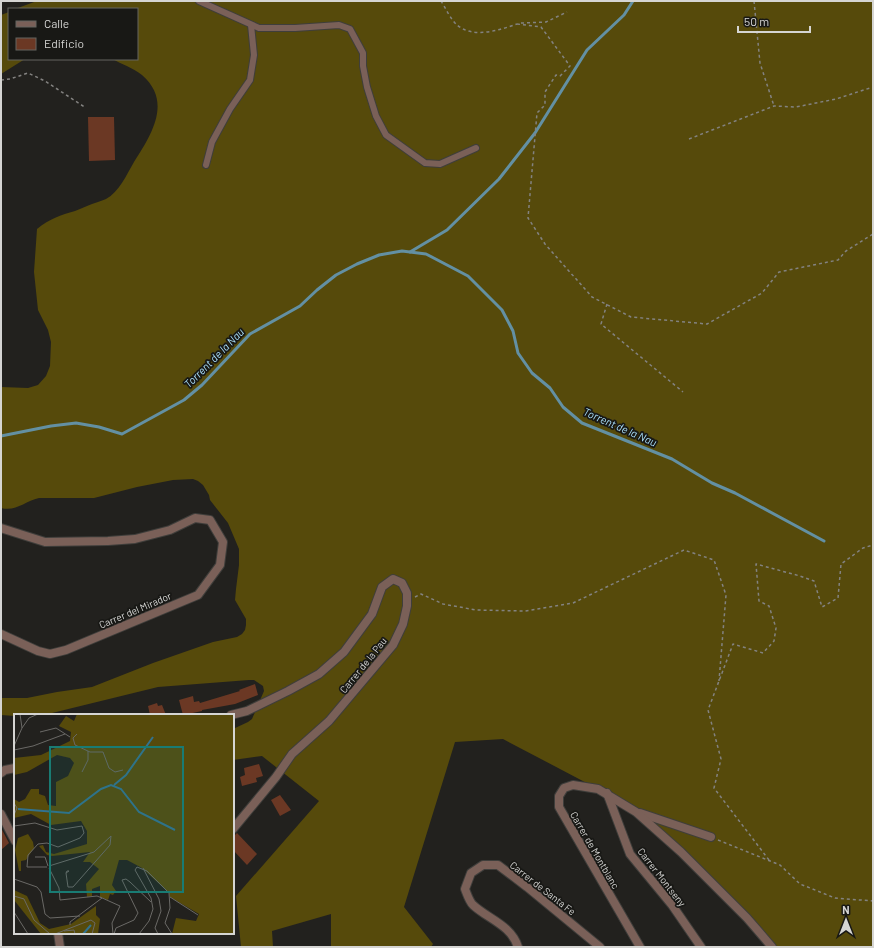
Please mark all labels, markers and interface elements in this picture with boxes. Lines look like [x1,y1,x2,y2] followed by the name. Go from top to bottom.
[8,8,138,60] legend
[738,8,810,34] scale bar
[744,14,769,28] text: 50 m
[44,16,69,30] text: Calle
[44,36,84,50] text: Edificio
[181,325,246,390] water label: Torrent de la Nau
[581,405,659,449] water label: Torrent de la Nau
[97,589,173,631] street label: Carrer del Mirador
[337,635,389,695] street label: Carrer de la Pau
[14,714,234,934] inset map
[568,809,622,891] street label: Carrer de Montblanc
[635,845,689,909] street label: Carrer Montseny
[508,859,578,917] street label: Carrer de Santa Fe
[826,900,866,940] north arrow
[842,903,850,916] text: N

